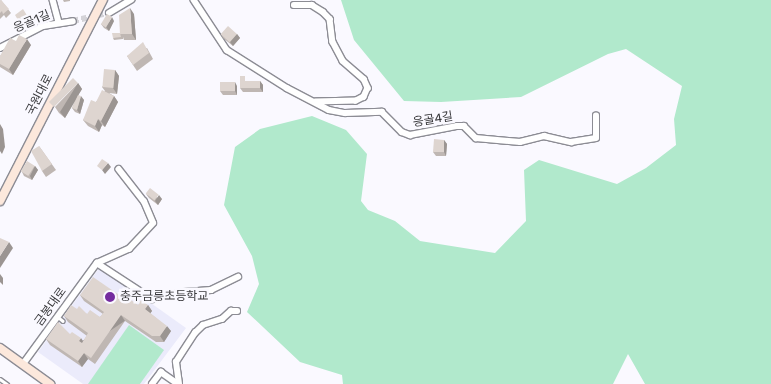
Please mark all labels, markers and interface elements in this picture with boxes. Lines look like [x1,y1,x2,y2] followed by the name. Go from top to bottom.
[12,8,52,36] street label: 응골1길
[24,72,56,118] street label: 국원대로
[412,110,454,130] street label: 응골4길
[32,285,70,329] street label: 금봉대로
[120,290,208,304] place label: 충주금릉초등학교
[104,291,116,303] marker: 충주금릉초등학교

